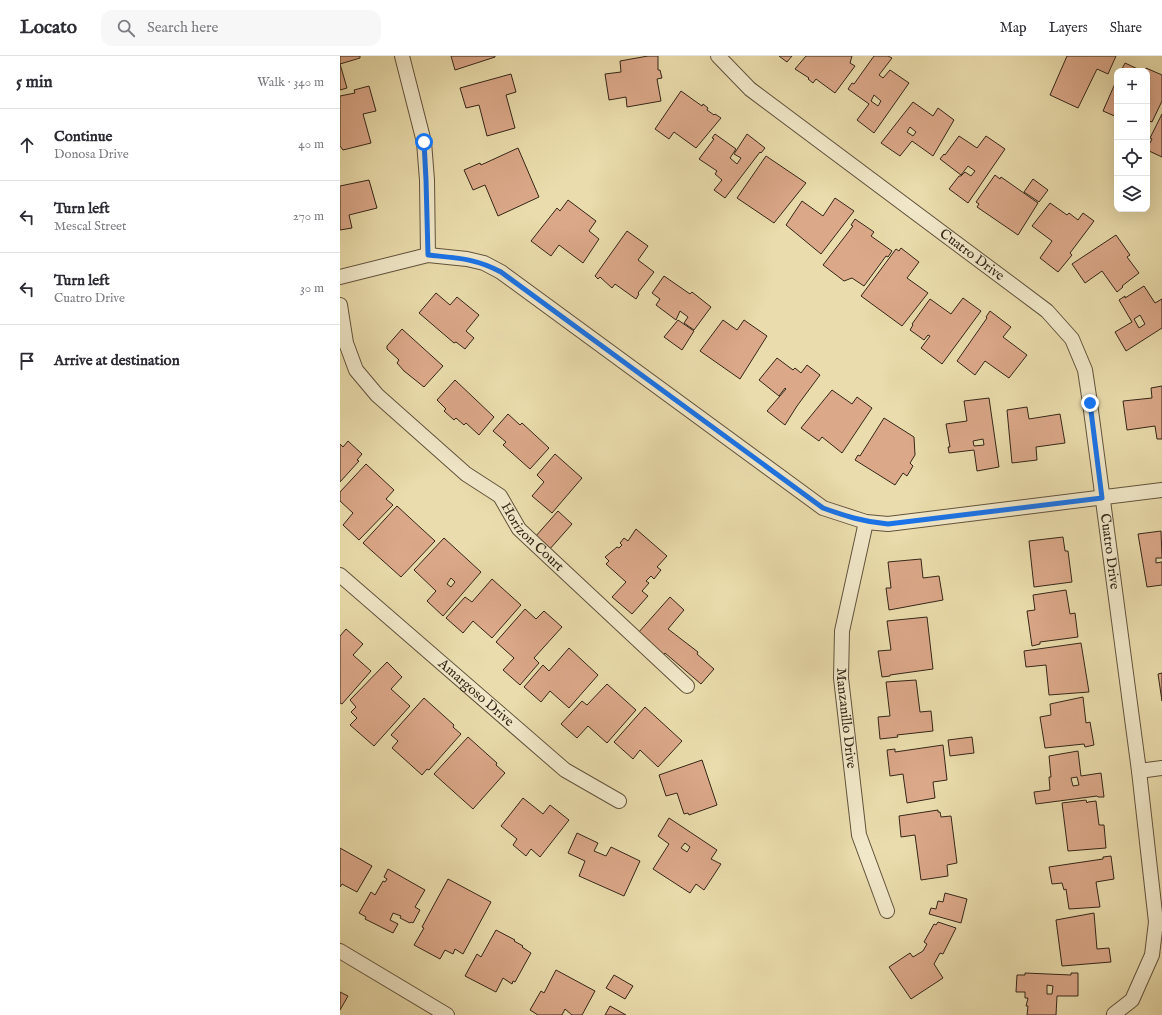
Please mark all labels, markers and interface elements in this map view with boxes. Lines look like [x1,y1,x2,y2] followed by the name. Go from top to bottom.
[101,10,381,46] search box
[20,16,77,40] text: Locato
[115,17,137,39] icon: search
[147,18,219,37] text: Search here
[1000,19,1027,37] text: Map
[1049,19,1088,37] text: Layers
[1110,19,1142,37] text: Share
[1114,68,1150,212] map controls
[1114,68,1150,104] button: +
[16,72,53,93] text: 5 min
[257,74,324,91] text: Walk · 340 m
[1114,104,1150,140] button: −
[54,127,112,146] text: Continue
[415,133,433,151] route start
[16,134,38,156] icon: ahead
[298,136,324,153] text: 40 m
[1114,140,1150,176] button: locate
[54,146,129,163] text: Donosa Drive
[1114,176,1150,212] button: layers
[54,199,110,218] text: Turn left
[16,206,38,228] icon: left
[293,208,324,225] text: 270 m
[54,218,127,235] text: Mescal Street
[936,225,1008,285] street label: Cuatro Drive
[54,271,110,290] text: Turn left
[16,278,38,300] icon: left
[300,280,324,297] text: 30 m
[54,290,125,307] text: Cuatro Drive
[16,350,38,372] icon: arrive
[54,351,180,370] text: Arrive at destination
[1081,394,1099,412] route end
[497,499,568,575] street label: Horizon Court
[1096,512,1124,591] street label: Cuatro Drive
[434,654,518,731] street label: Amargoso Drive
[832,668,860,770] street label: Manzanillo Drive

